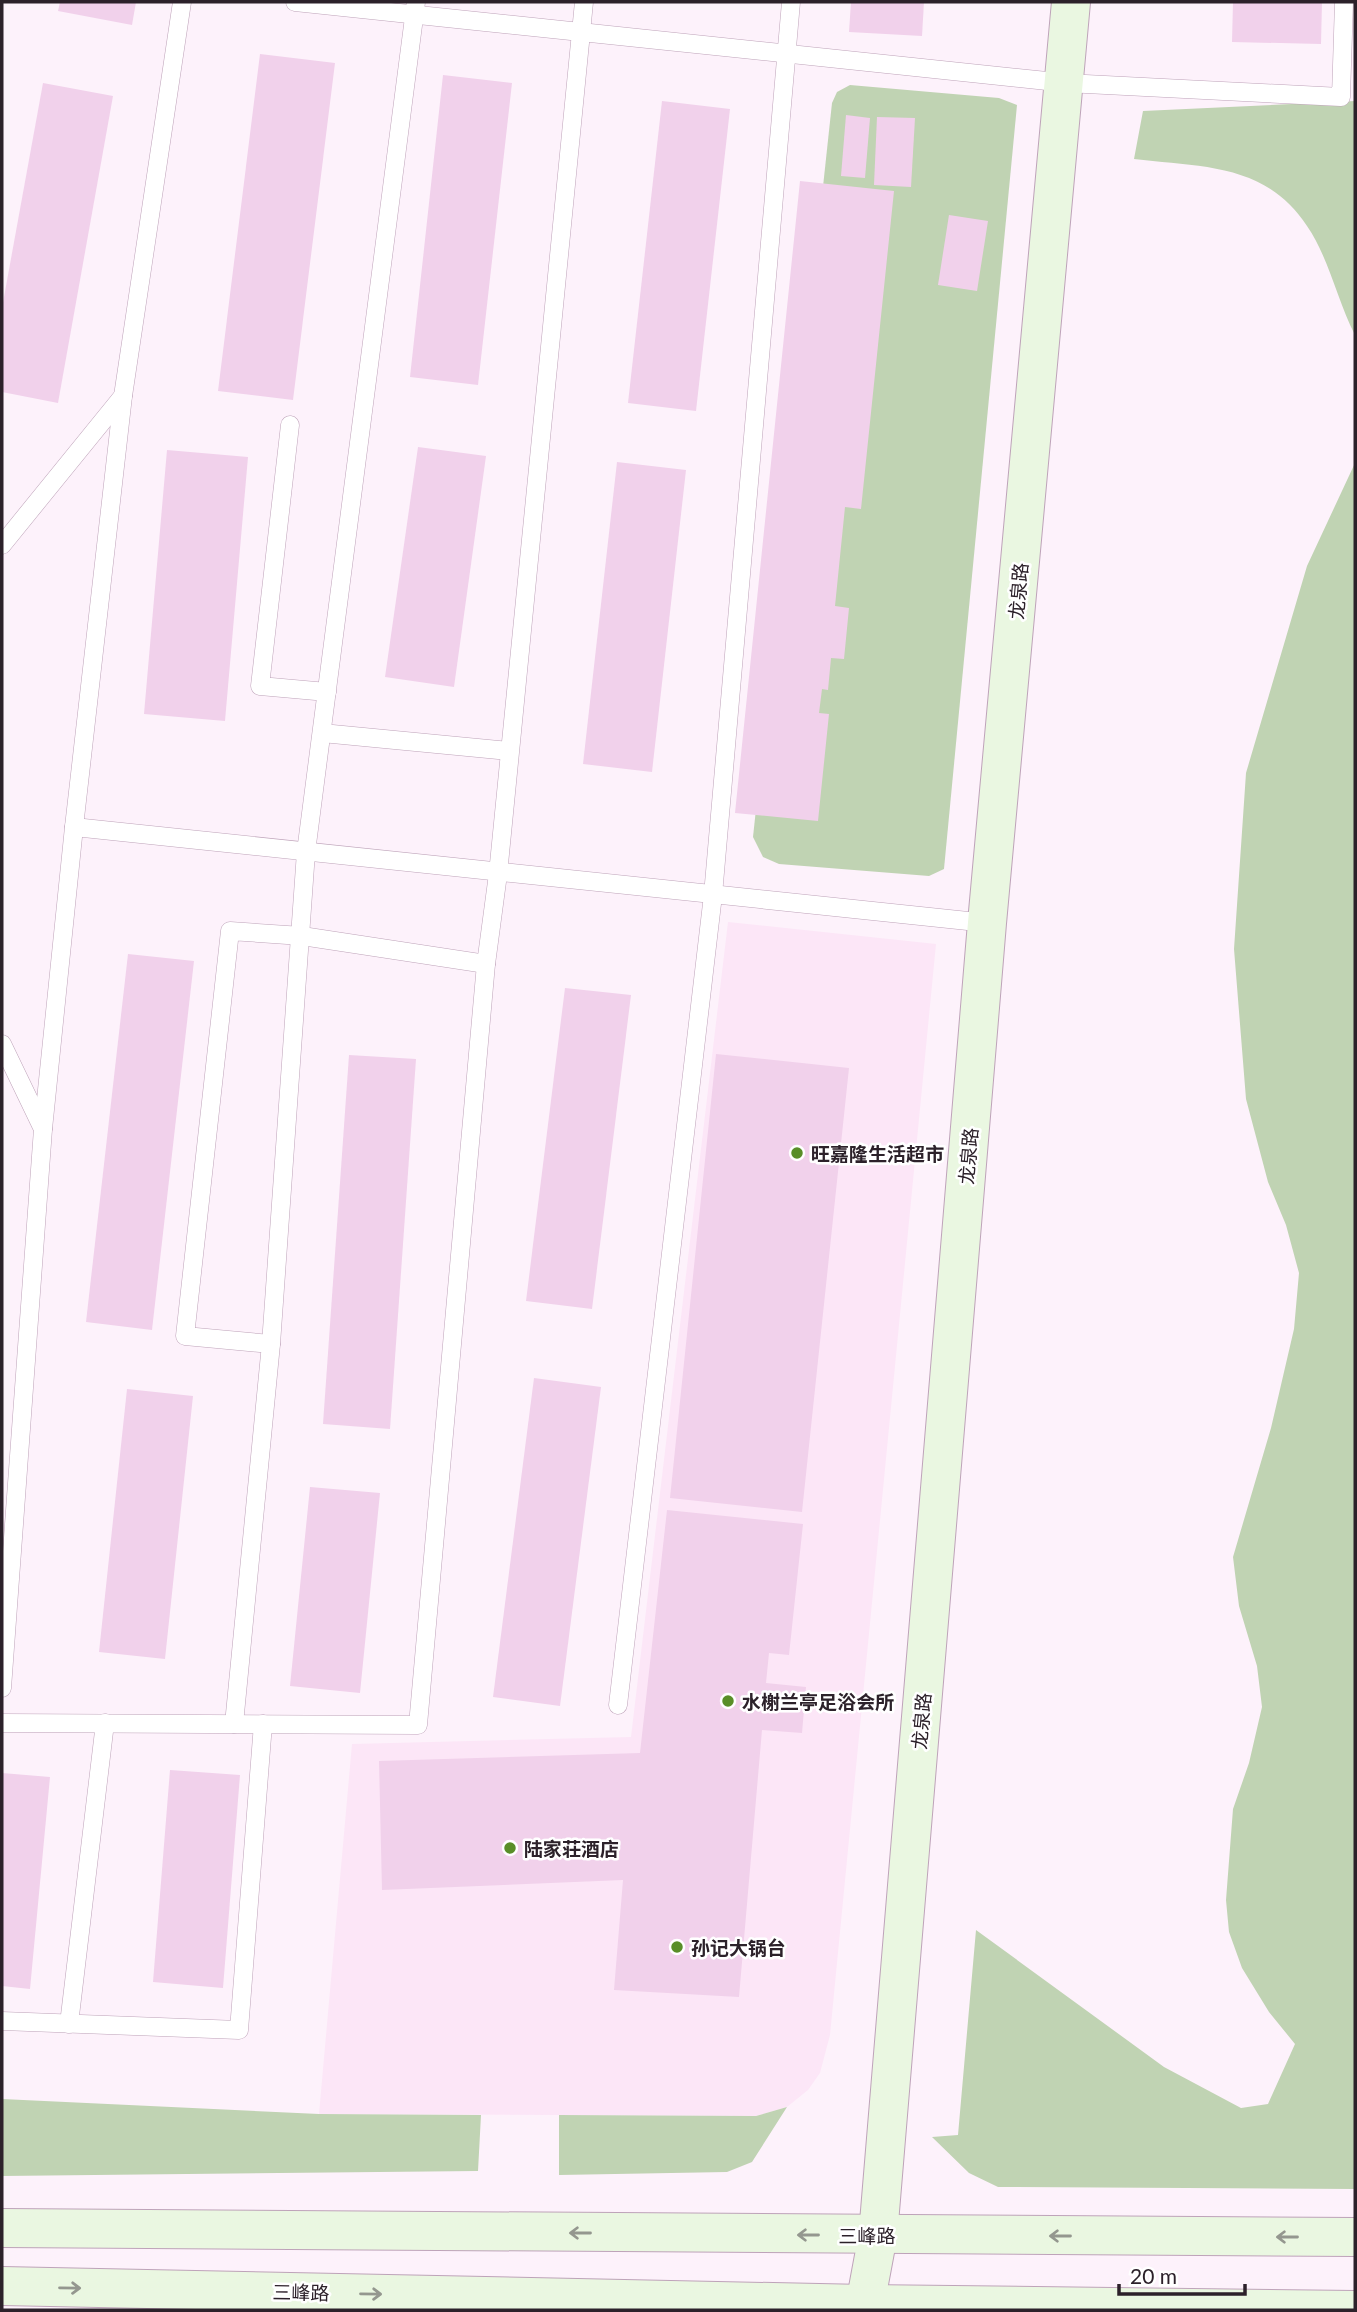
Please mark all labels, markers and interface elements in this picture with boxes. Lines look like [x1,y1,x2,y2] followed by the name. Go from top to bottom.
[1004,562,1032,620] street label: 龙泉路
[954,1127,982,1185] street label: 龙泉路
[811,1142,944,1165] place label: 旺嘉隆生活超市
[789,1145,805,1161] marker: 旺嘉隆生活超市
[742,1690,894,1713] place label: 水榭兰亭足浴会所
[907,1692,935,1750] street label: 龙泉路
[720,1693,736,1709] marker: 水榭兰亭足浴会所
[524,1837,619,1860] place label: 陆家荘酒店
[502,1840,518,1856] marker: 陆家荘酒店
[691,1936,786,1959] place label: 孙记大锅台
[669,1939,685,1955] marker: 孙记大锅台
[838,2224,896,2247] street label: 三峰路
[569,2226,592,2240] one-way arrow
[796,2228,819,2242] one-way arrow
[1048,2229,1071,2243] one-way arrow
[1276,2230,1299,2244] one-way arrow
[1119,2252,1245,2296] scale bar
[1130,2263,1177,2288] text: 20 m
[272,2280,330,2304] street label: 三峰路
[58,2281,81,2295] one-way arrow
[359,2287,382,2301] one-way arrow

